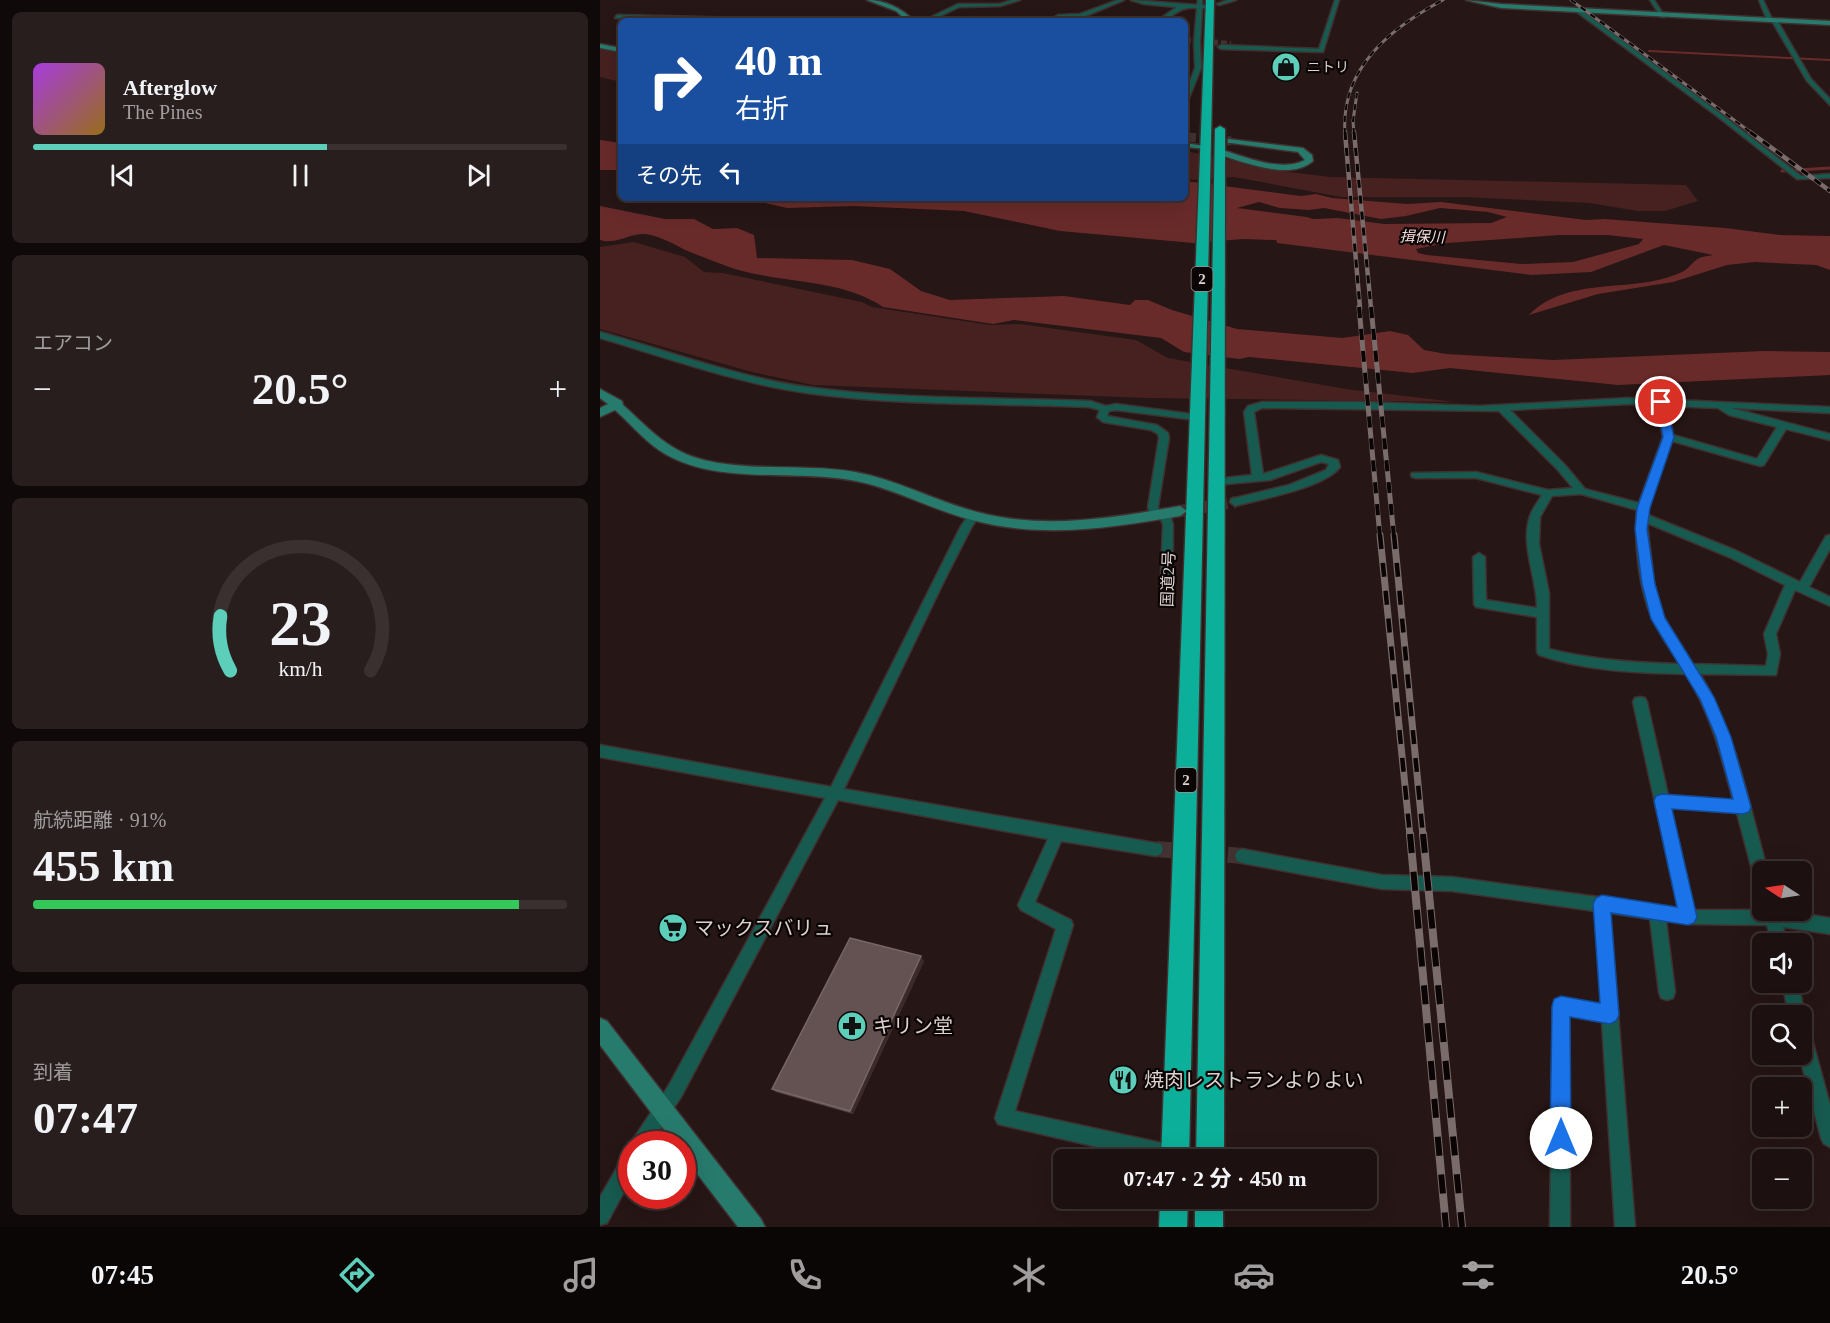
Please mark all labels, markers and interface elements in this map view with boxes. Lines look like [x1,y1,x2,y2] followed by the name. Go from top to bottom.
[735,38,823,84] text: 40 m
[636,42,714,120] icon: right
[1270,51,1302,83] shop icon: ニトリ
[1307,60,1349,75] place label: ニトリ
[123,75,217,100] text: Afterglow
[735,94,789,124] text: 右折
[123,101,202,123] text: The Pines
[714,156,747,189] icon: left
[106,159,139,192] icon: previous
[284,159,317,192] icon: pause
[462,159,495,192] icon: next
[636,163,702,188] text: その先
[1399,229,1447,245] water label: 揖保川
[1192,267,1212,291] road number: 2
[33,332,113,354] text: エアコン
[252,364,348,414] text: 20.5°
[33,371,52,407] text: −
[548,371,567,407] text: +
[1635,376,1686,427] pin
[1644,385,1677,418] icon: arrive
[1159,551,1177,607] street label: 国道2号
[269,589,331,658] text: 23
[278,657,322,681] text: km/h
[1176,768,1196,792] road number: 2
[33,809,166,831] text: 航続距離 · 91%
[33,841,174,891] text: 455 km
[1752,861,1812,921] north arrow
[1752,861,1812,1209] map controls
[657,912,689,944] supermarket icon: マックスバリュ
[694,917,833,939] place label: マックスバリュ
[1752,933,1812,993] button: sound
[1752,1005,1812,1065] button: search
[836,1010,868,1042] pharmacy icon: キリン堂
[873,1015,953,1037] place label: キリン堂
[33,1061,73,1083] text: 到着
[1107,1064,1139,1096] restaurant icon: 焼肉レストランよりよい
[1144,1069,1364,1091] place label: 焼肉レストランよりよい
[1752,1077,1812,1137] button: +
[33,1093,138,1143] text: 07:47
[1529,1106,1593,1170] position arrow
[618,1131,696,1209] speed limit sign: 30
[1752,1149,1812,1209] button: −
[1123,1166,1307,1191] text: 07:47 · 2 分 · 450 m
[336,1254,378,1296] icon: directions
[560,1254,602,1296] icon: music
[784,1254,826,1296] icon: phone
[1008,1254,1050,1296] icon: climate
[1233,1254,1275,1296] icon: car
[1457,1254,1499,1296] icon: filters
[91,1260,154,1290] text: 07:45
[1681,1260,1739,1290] text: 20.5°

